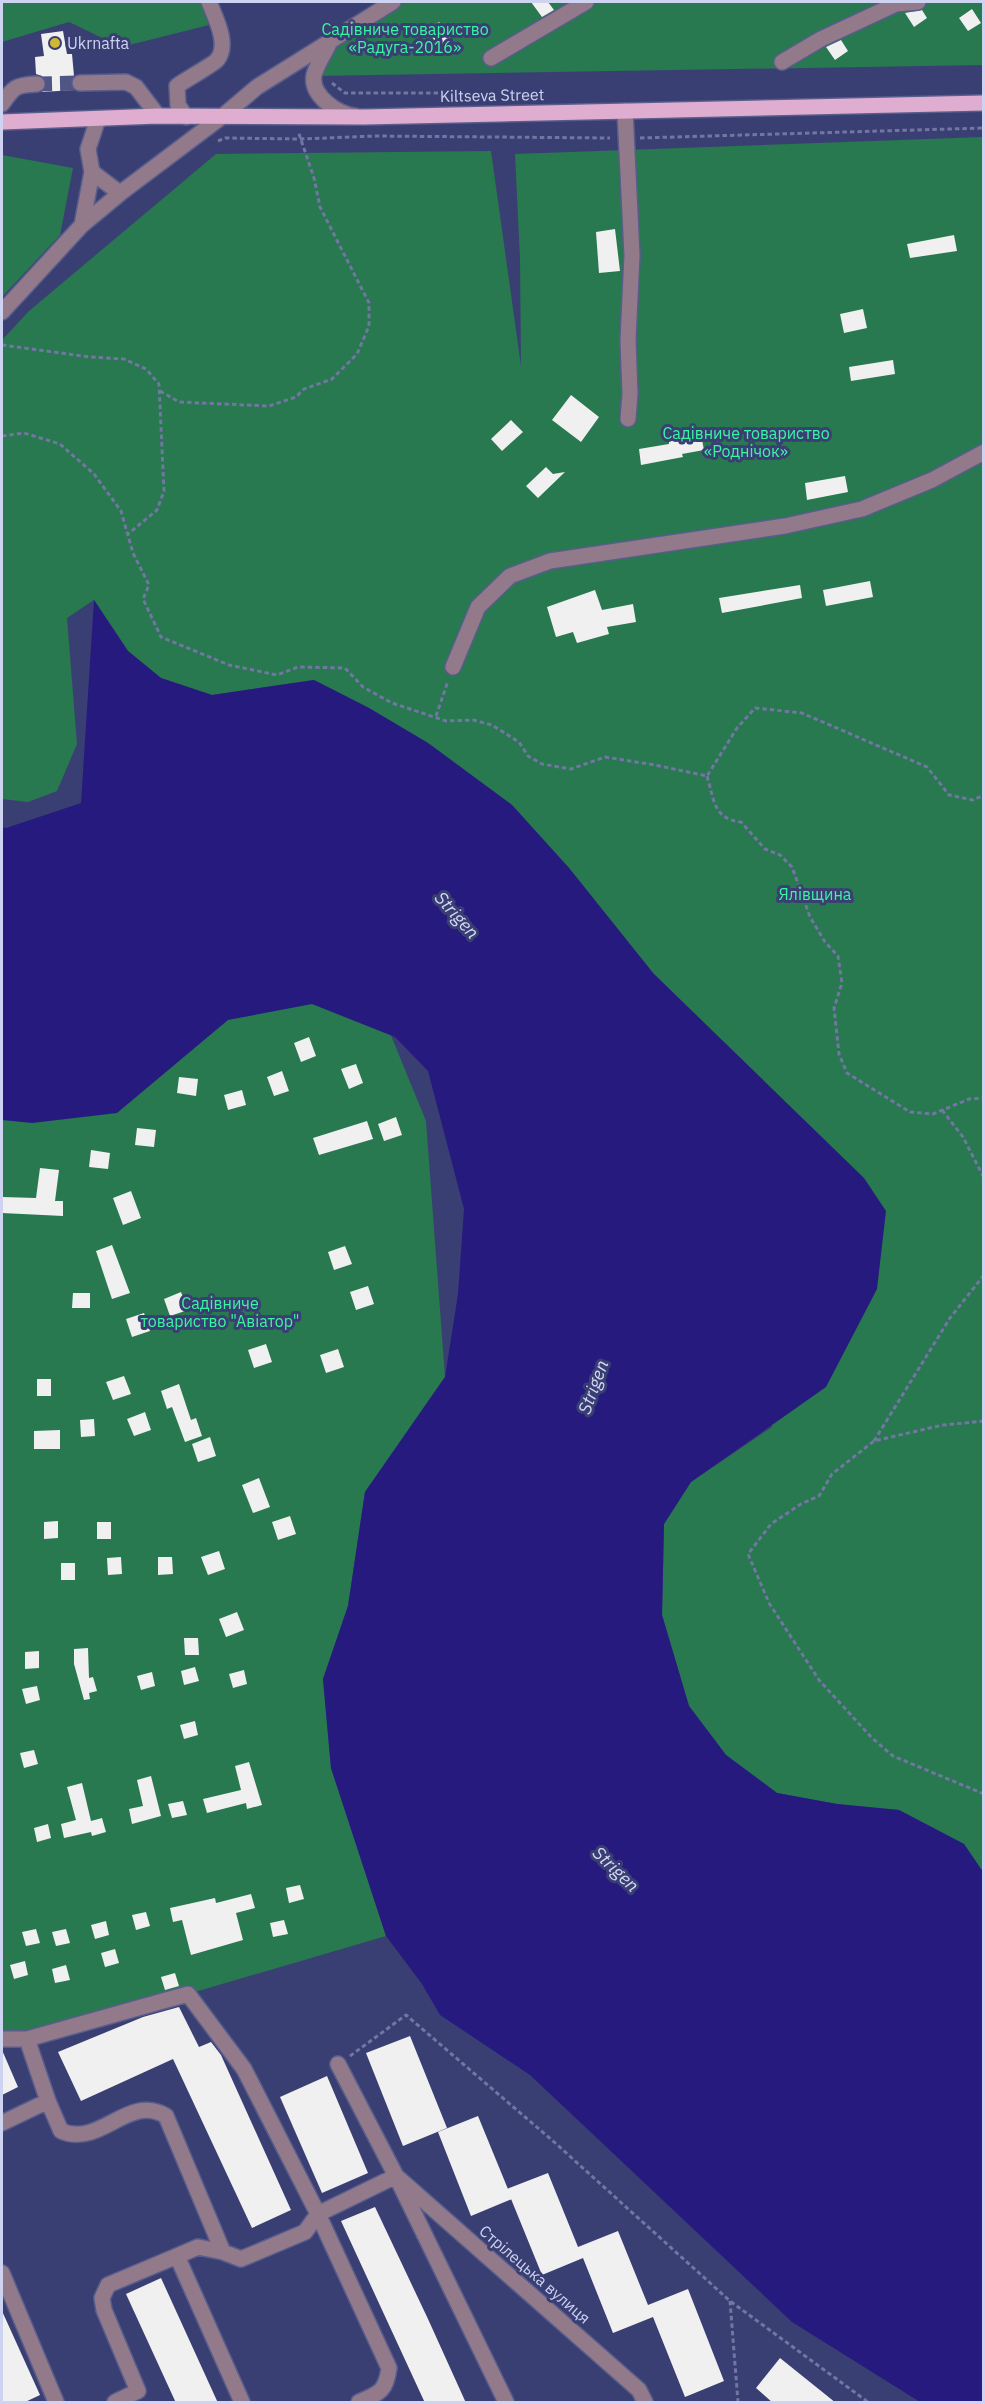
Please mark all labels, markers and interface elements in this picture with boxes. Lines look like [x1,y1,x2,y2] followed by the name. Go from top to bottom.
[321,19,489,57] park label: Садівниче товариство «Радуга-2016»
[67,33,130,53] place label: Ukrnafta
[48,36,62,50] marker: Ukrnafta
[440,84,544,106] street label: Kiltseva Street
[662,423,830,461] park label: Садівниче товариство «Роднічок»
[779,884,852,904] park label: Ялівщина
[430,887,484,943] water label: Strigen
[140,1293,300,1331] park label: Садівниче товариство "Авіатор"
[573,1357,613,1417] water label: Strigen
[588,1841,644,1897] water label: Strigen
[475,2220,595,2328] street label: Стрілецька вулиця

